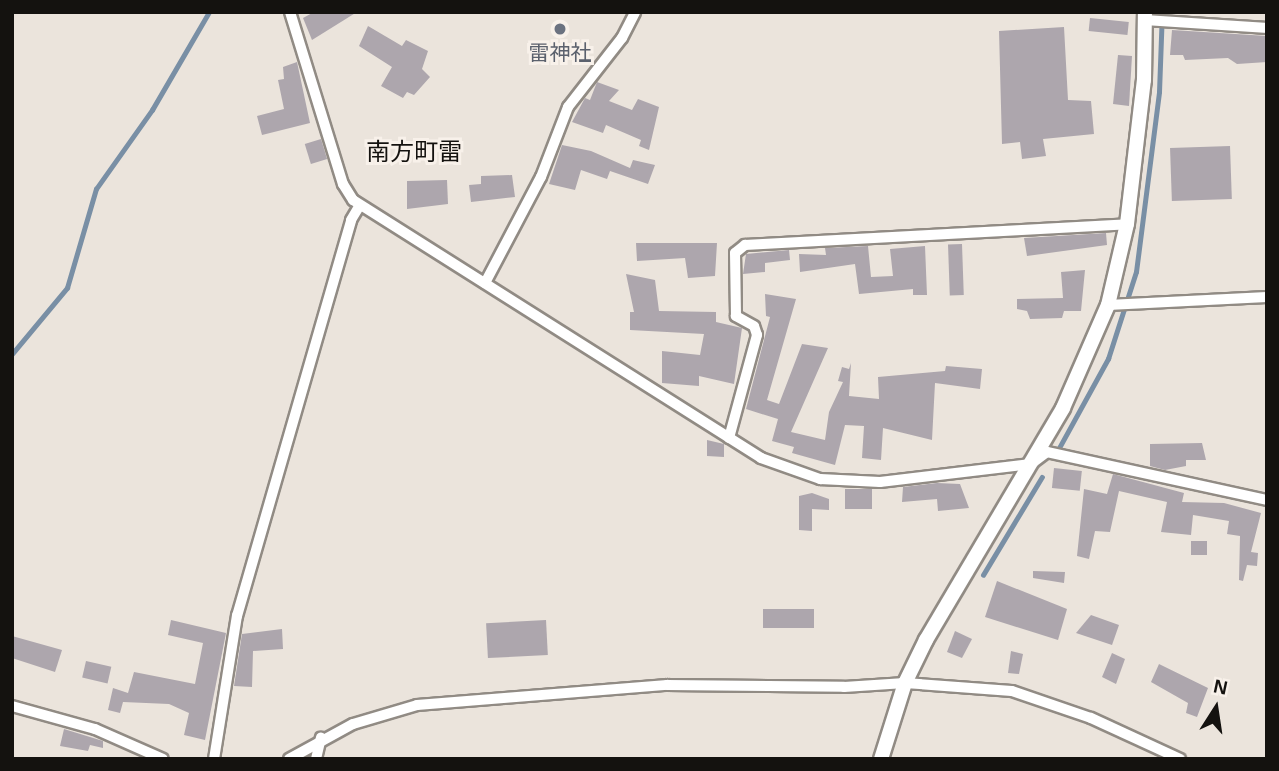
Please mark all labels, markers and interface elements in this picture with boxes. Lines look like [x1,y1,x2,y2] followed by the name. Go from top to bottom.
[552,21,568,37] marker: 雷神社
[529,40,591,66] place label: 雷神社
[366,138,462,166] district label: 南方町雷
[1181,673,1251,743] north arrow
[1212,675,1229,699] text: N

